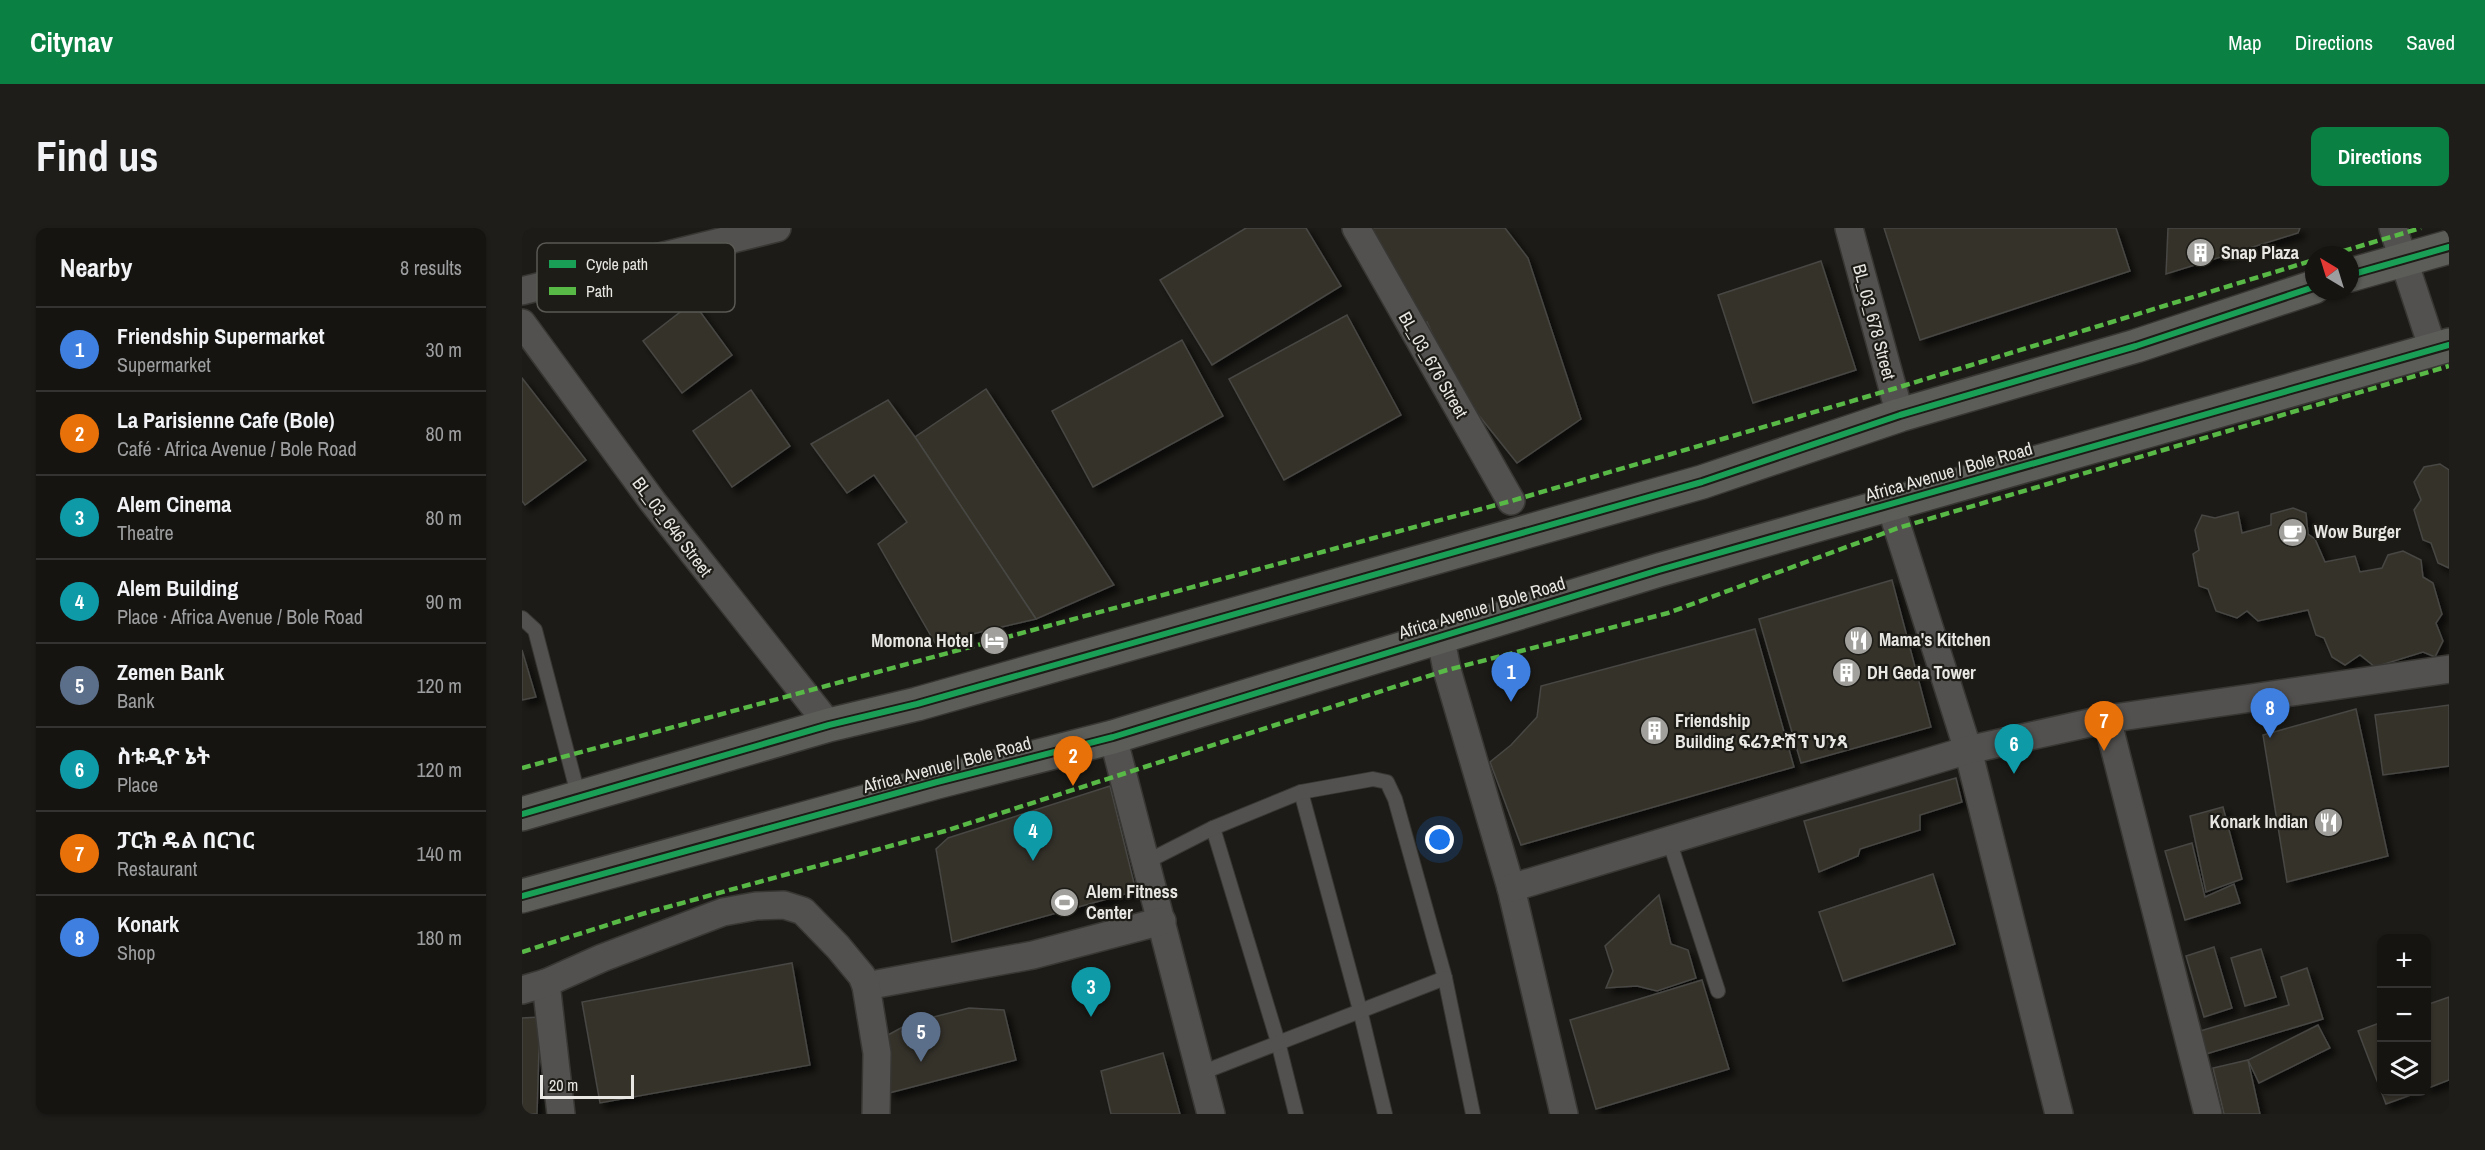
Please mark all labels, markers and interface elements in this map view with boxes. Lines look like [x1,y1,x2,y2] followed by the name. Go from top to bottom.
[30,23,113,61] text: Citynav
[2228,28,2262,57] text: Map
[2295,28,2373,57] text: Directions
[2406,28,2455,57] text: Saved
[2311,127,2449,186] button: Directions
[36,128,158,184] text: Find us
[2184,237,2216,269] building icon: Snap Plaza
[2221,240,2300,265] place label: Snap Plaza
[537,243,735,312] legend
[2305,246,2359,300] north arrow
[60,250,132,285] text: Nearby
[586,253,648,275] text: Cycle path
[400,254,462,281] text: 8 results
[1847,261,1902,383] street label: BL_03_678 Street
[586,280,613,302] text: Path
[1393,307,1474,423] street label: BL_03_676 Street
[117,321,325,351] text: Friendship Supermarket
[75,336,84,363] text: 1
[426,336,462,363] text: 30 m
[117,351,211,378] text: Supermarket
[117,405,335,435] text: La Parisienne Cafe (Bole)
[75,420,84,447] text: 2
[426,420,462,447] text: 80 m
[117,435,357,462] text: Café · Africa Avenue / Bole Road
[1861,436,2035,508] street label: Africa Avenue / Bole Road
[627,472,718,582] street label: BL_03_646 Street
[117,489,231,519] text: Alem Cinema
[75,504,84,531] text: 3
[426,504,462,531] text: 80 m
[2277,516,2309,548] cafe icon: Wow Burger
[117,519,174,546] text: Theatre
[2314,519,2401,544] place label: Wow Burger
[1395,570,1568,645] street label: Africa Avenue / Bole Road
[117,573,238,603] text: Alem Building
[75,588,84,615] text: 4
[426,588,462,615] text: 90 m
[117,603,363,630] text: Place · Africa Avenue / Bole Road
[1842,624,1874,656] restaurant icon: Mama's Kitchen
[978,625,1010,657] hotel icon: Momona Hotel
[1879,627,1991,652] place label: Mama's Kitchen
[871,628,973,653] place label: Momona Hotel
[1492,652,1530,702] pin: 1
[117,657,224,687] text: Zemen Bank
[1830,657,1862,689] building icon: DH Geda Tower
[1867,660,1976,685] place label: DH Geda Tower
[75,672,84,699] text: 5
[416,672,462,699] text: 120 m
[117,687,154,714] text: Bank
[2250,688,2290,738] pin: 8
[2084,702,2124,751] pin: 7
[1675,708,1848,754] place label: Friendship Building ፍሬንድሽፕ ህንጻ
[1638,715,1670,747] building icon: Friendship Building ፍሬንድሽፕ ህንጻ
[1994,724,2034,774] pin: 6
[859,730,1034,799] street label: Africa Avenue / Bole Road
[1054,736,1092,786] pin: 2
[117,741,210,771] text: ስቱዲዮ ኔት
[75,756,84,783] text: 6
[416,756,462,783] text: 120 m
[117,771,158,798] text: Place
[2313,806,2345,838] restaurant icon: Konark Indian
[2210,809,2308,834] place label: Konark Indian
[1014,812,1052,861] pin: 4
[117,825,254,855] text: ፓርክ ዴል በርገር
[1425,825,1454,854] your location
[75,840,84,867] text: 7
[416,840,462,867] text: 140 m
[117,855,197,882] text: Restaurant
[1086,879,1178,925] place label: Alem Fitness Center
[1049,886,1081,918] sports icon: Alem Fitness Center
[117,909,179,939] text: Konark
[75,924,84,951] text: 8
[416,924,462,951] text: 180 m
[2377,934,2431,1096] map controls
[2377,934,2431,988] button: +
[117,939,155,966] text: Shop
[1072,968,1110,1017] pin: 3
[2377,988,2431,1042] button: −
[902,1012,940,1062] pin: 5
[2377,1042,2431,1096] button: layers
[540,1072,634,1100] scale bar
[549,1074,578,1096] text: 20 m

